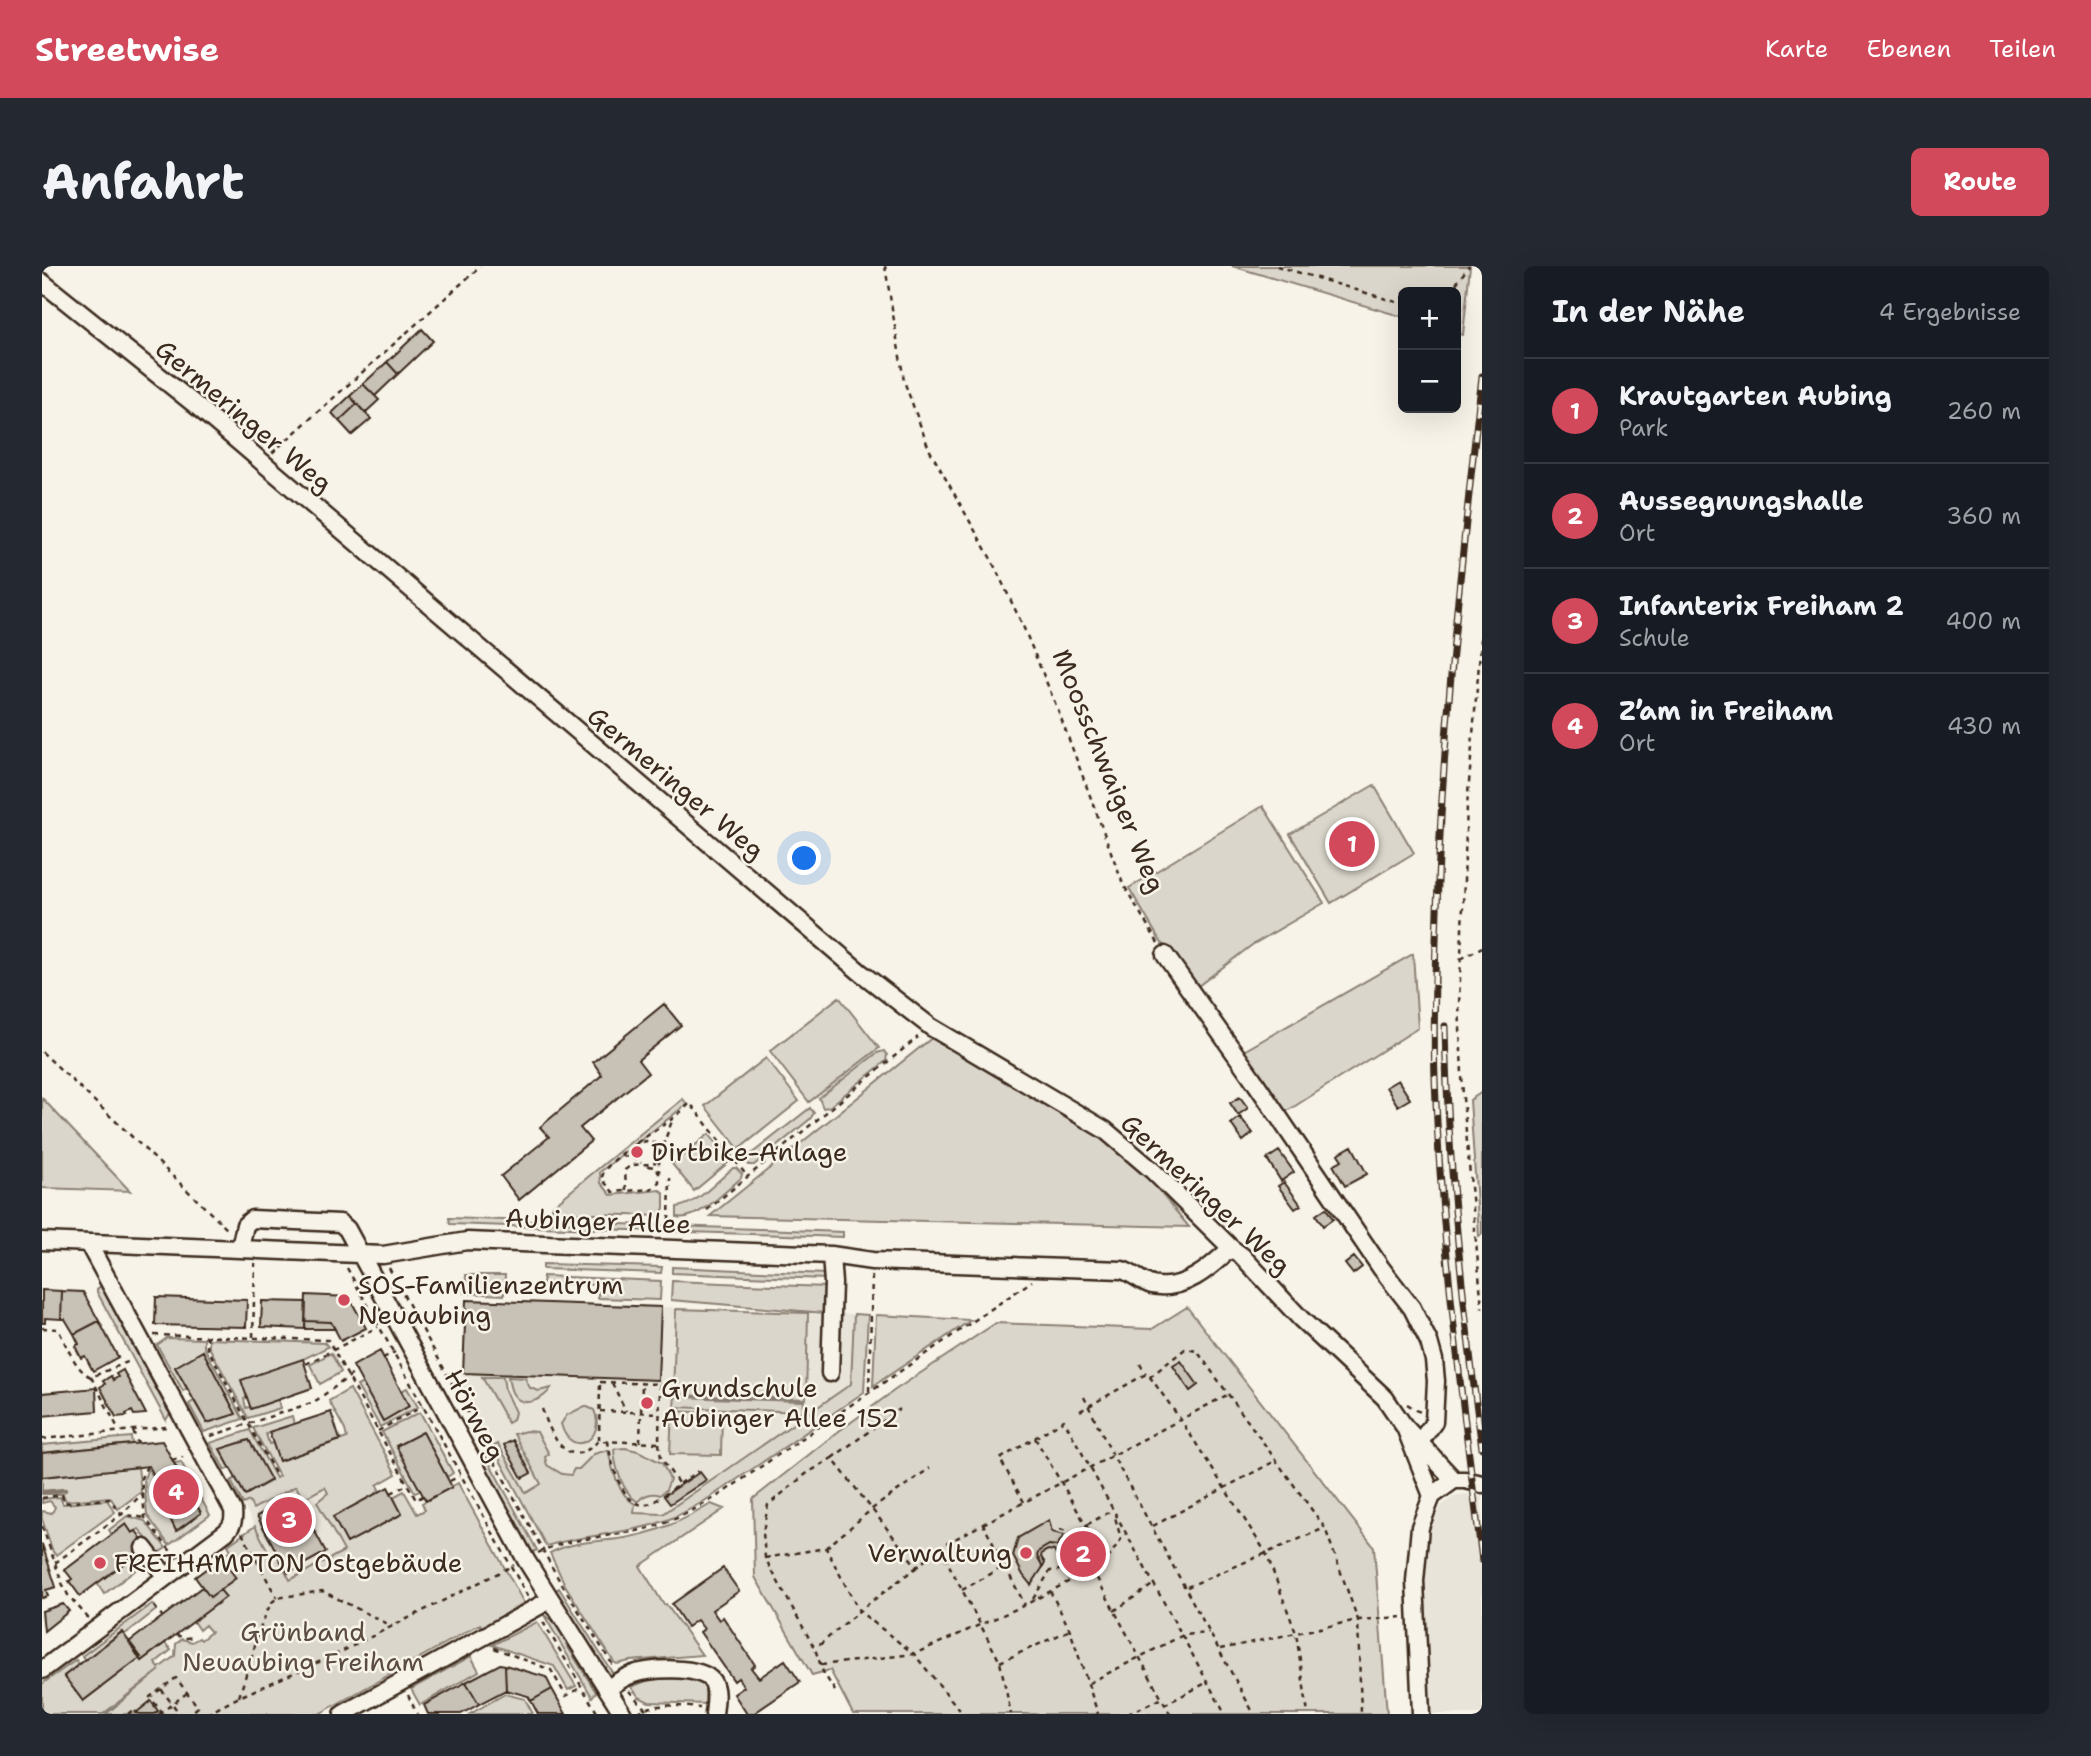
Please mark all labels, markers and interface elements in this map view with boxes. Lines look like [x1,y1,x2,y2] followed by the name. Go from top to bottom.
[35,27,219,72] text: Streetwise
[1765,33,1828,65] text: Karte
[1866,33,1951,65] text: Ebenen
[1989,33,2056,65] text: Teilen
[1911,148,2049,216] button: Route
[42,149,244,215] text: Anfahrt
[1398,287,1461,413] map controls
[1398,287,1461,350] button: +
[1552,291,1745,332] text: In der Nähe
[1879,297,2021,327] text: 4 Ergebnisse
[148,331,340,500] street label: Germeringer Weg
[1398,350,1461,413] button: −
[1619,378,1892,413] text: Krautgarten Aubing
[1570,396,1580,426] text: 1
[1947,396,2021,426] text: 260 m
[1619,413,1668,443] text: Park
[1619,483,1864,518] text: Aussegnungshalle
[1567,501,1583,531] text: 2
[1946,501,2021,531] text: 360 m
[1619,518,1656,548] text: Ort
[1619,588,1904,623] text: Infanterix Freiham 2
[1567,606,1583,636] text: 3
[1945,606,2021,636] text: 400 m
[1619,623,1690,653] text: Schule
[1045,644,1174,898] street label: Moosschwaiger Weg
[1619,693,1833,728] text: Z’am in Freiham
[580,698,772,867] street label: Germeringer Weg
[1567,711,1583,741] text: 4
[1947,711,2021,741] text: 430 m
[1619,728,1656,758] text: Ort
[1329,818,1375,870] pin: 1
[787,841,821,875] your location
[1113,1105,1299,1282] street label: Germeringer Weg
[651,1134,848,1169] place label: Dirtbike-Anlage
[629,1144,645,1160] marker: Dirtbike-Anlage
[504,1200,692,1241] street label: Aubinger Allee
[358,1267,623,1332] place label: SOS-Familienzentrum Neuaubing
[336,1292,352,1308] marker: SOS-Familienzentrum Neuaubing
[437,1363,514,1467] street label: Hörweg
[661,1370,899,1435] place label: Grundschule Aubinger Allee 152
[639,1395,655,1411] marker: Grundschule Aubinger Allee 152
[153,1466,199,1518] pin: 4
[266,1494,312,1546] pin: 3
[1060,1528,1106,1580] pin: 2
[867,1535,1012,1570] place label: Verwaltung
[114,1545,462,1580] place label: FREIHAMPTON Ostgebäude
[1018,1545,1034,1561] marker: Verwaltung
[92,1555,108,1571] marker: FREIHAMPTON Ostgebäude
[182,1614,424,1679] park label: Grünband Neuaubing Freiham

